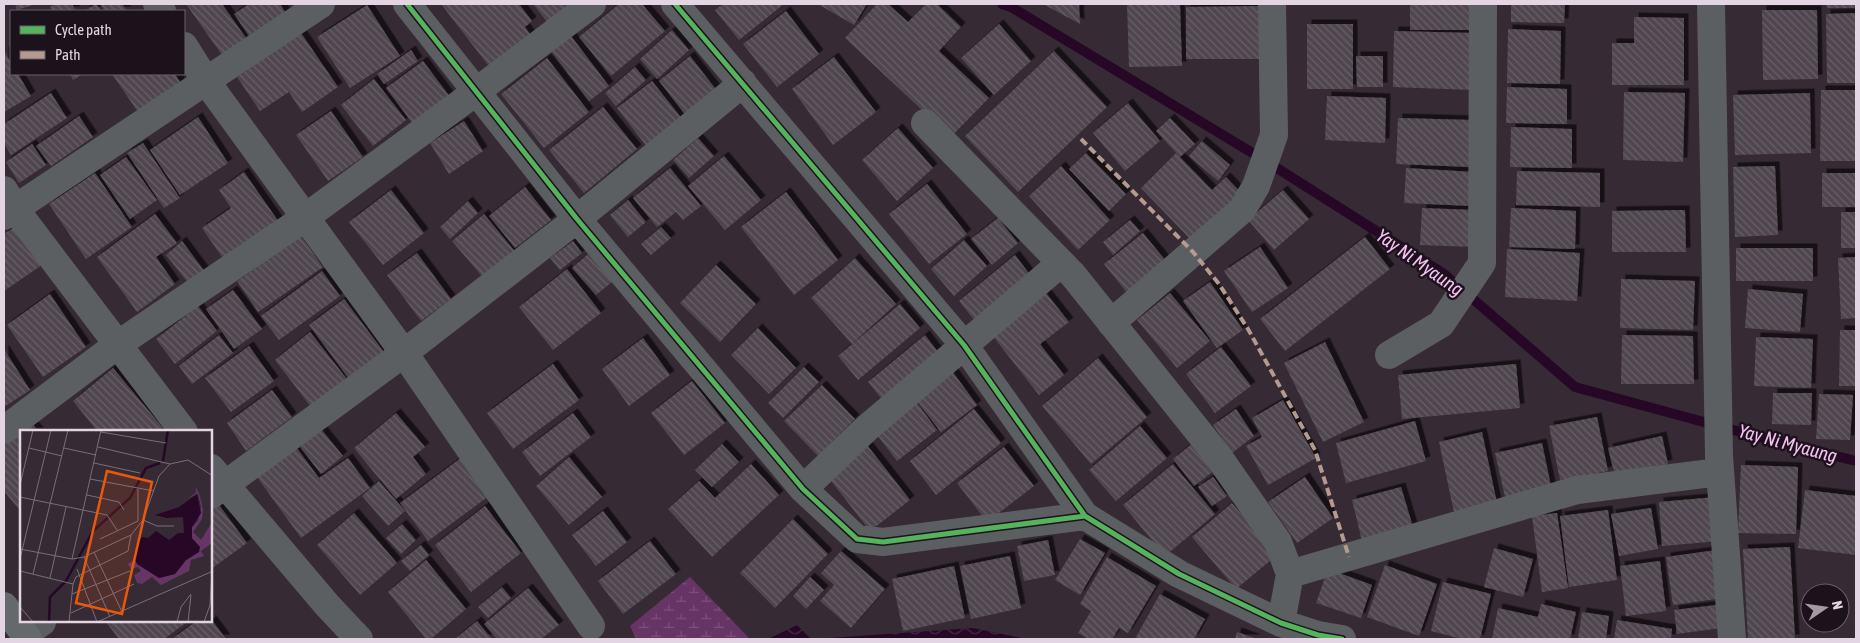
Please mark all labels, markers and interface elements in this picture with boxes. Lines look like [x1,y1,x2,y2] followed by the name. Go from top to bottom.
[10,10,185,75] legend
[55,21,112,38] text: Cycle path
[55,46,81,63] text: Path
[1372,224,1468,300] water label: Yay Ni Myaung
[1736,419,1840,467] water label: Yay Ni Myaung
[20,430,212,623] inset map
[1800,583,1850,633] north arrow
[1829,599,1846,611] text: N

